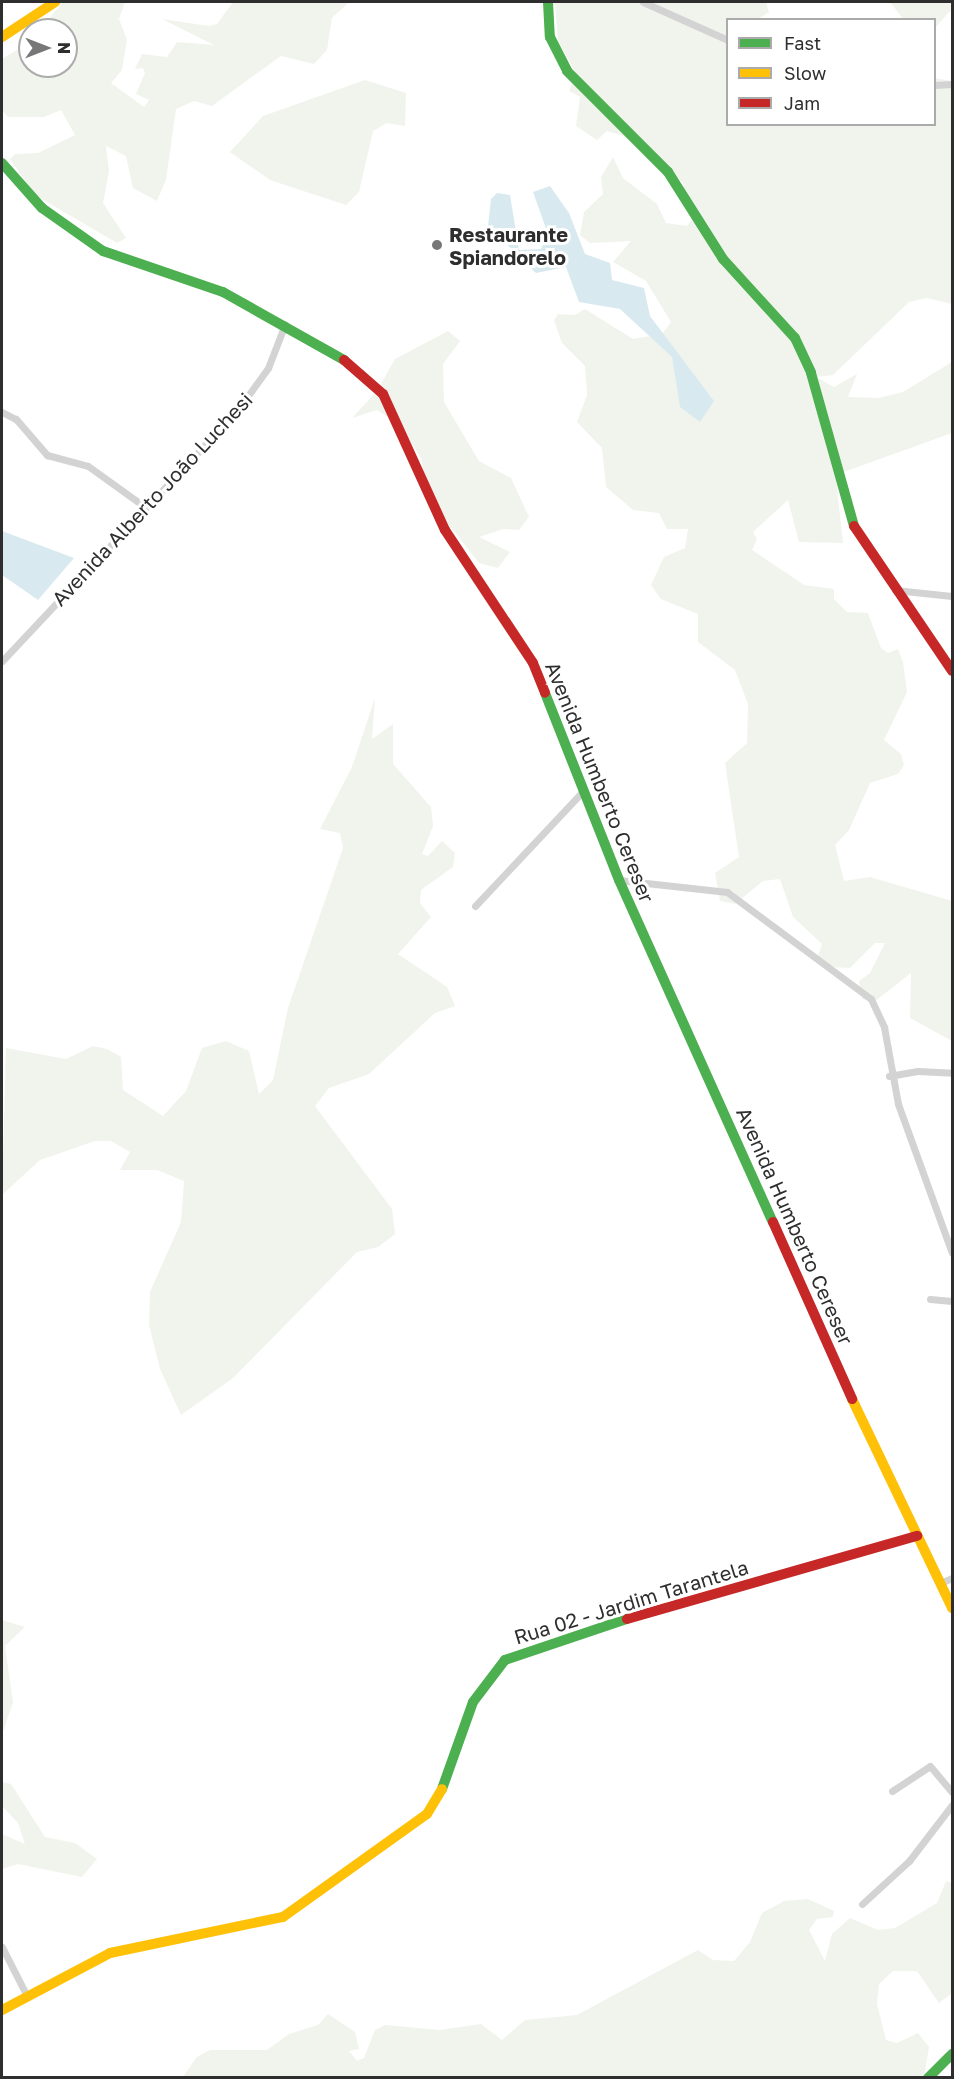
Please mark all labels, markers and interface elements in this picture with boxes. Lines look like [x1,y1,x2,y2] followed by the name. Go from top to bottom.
[18,18,78,78] north arrow
[726,18,936,126] legend
[784,32,821,54] text: Fast
[54,42,74,54] text: N
[784,62,826,84] text: Slow
[784,92,820,114] text: Jam
[449,222,568,269] place label: Restaurante Spiandorelo
[430,238,444,252] marker: Restaurante Spiandorelo
[47,387,257,611] street label: Avenida Alberto João Luchesi
[541,658,659,906] street label: Avenida Humberto Cereser
[732,1104,858,1348] street label: Avenida Humberto Cereser
[511,1555,751,1649] street label: Rua 02 - Jardim Tarantela

